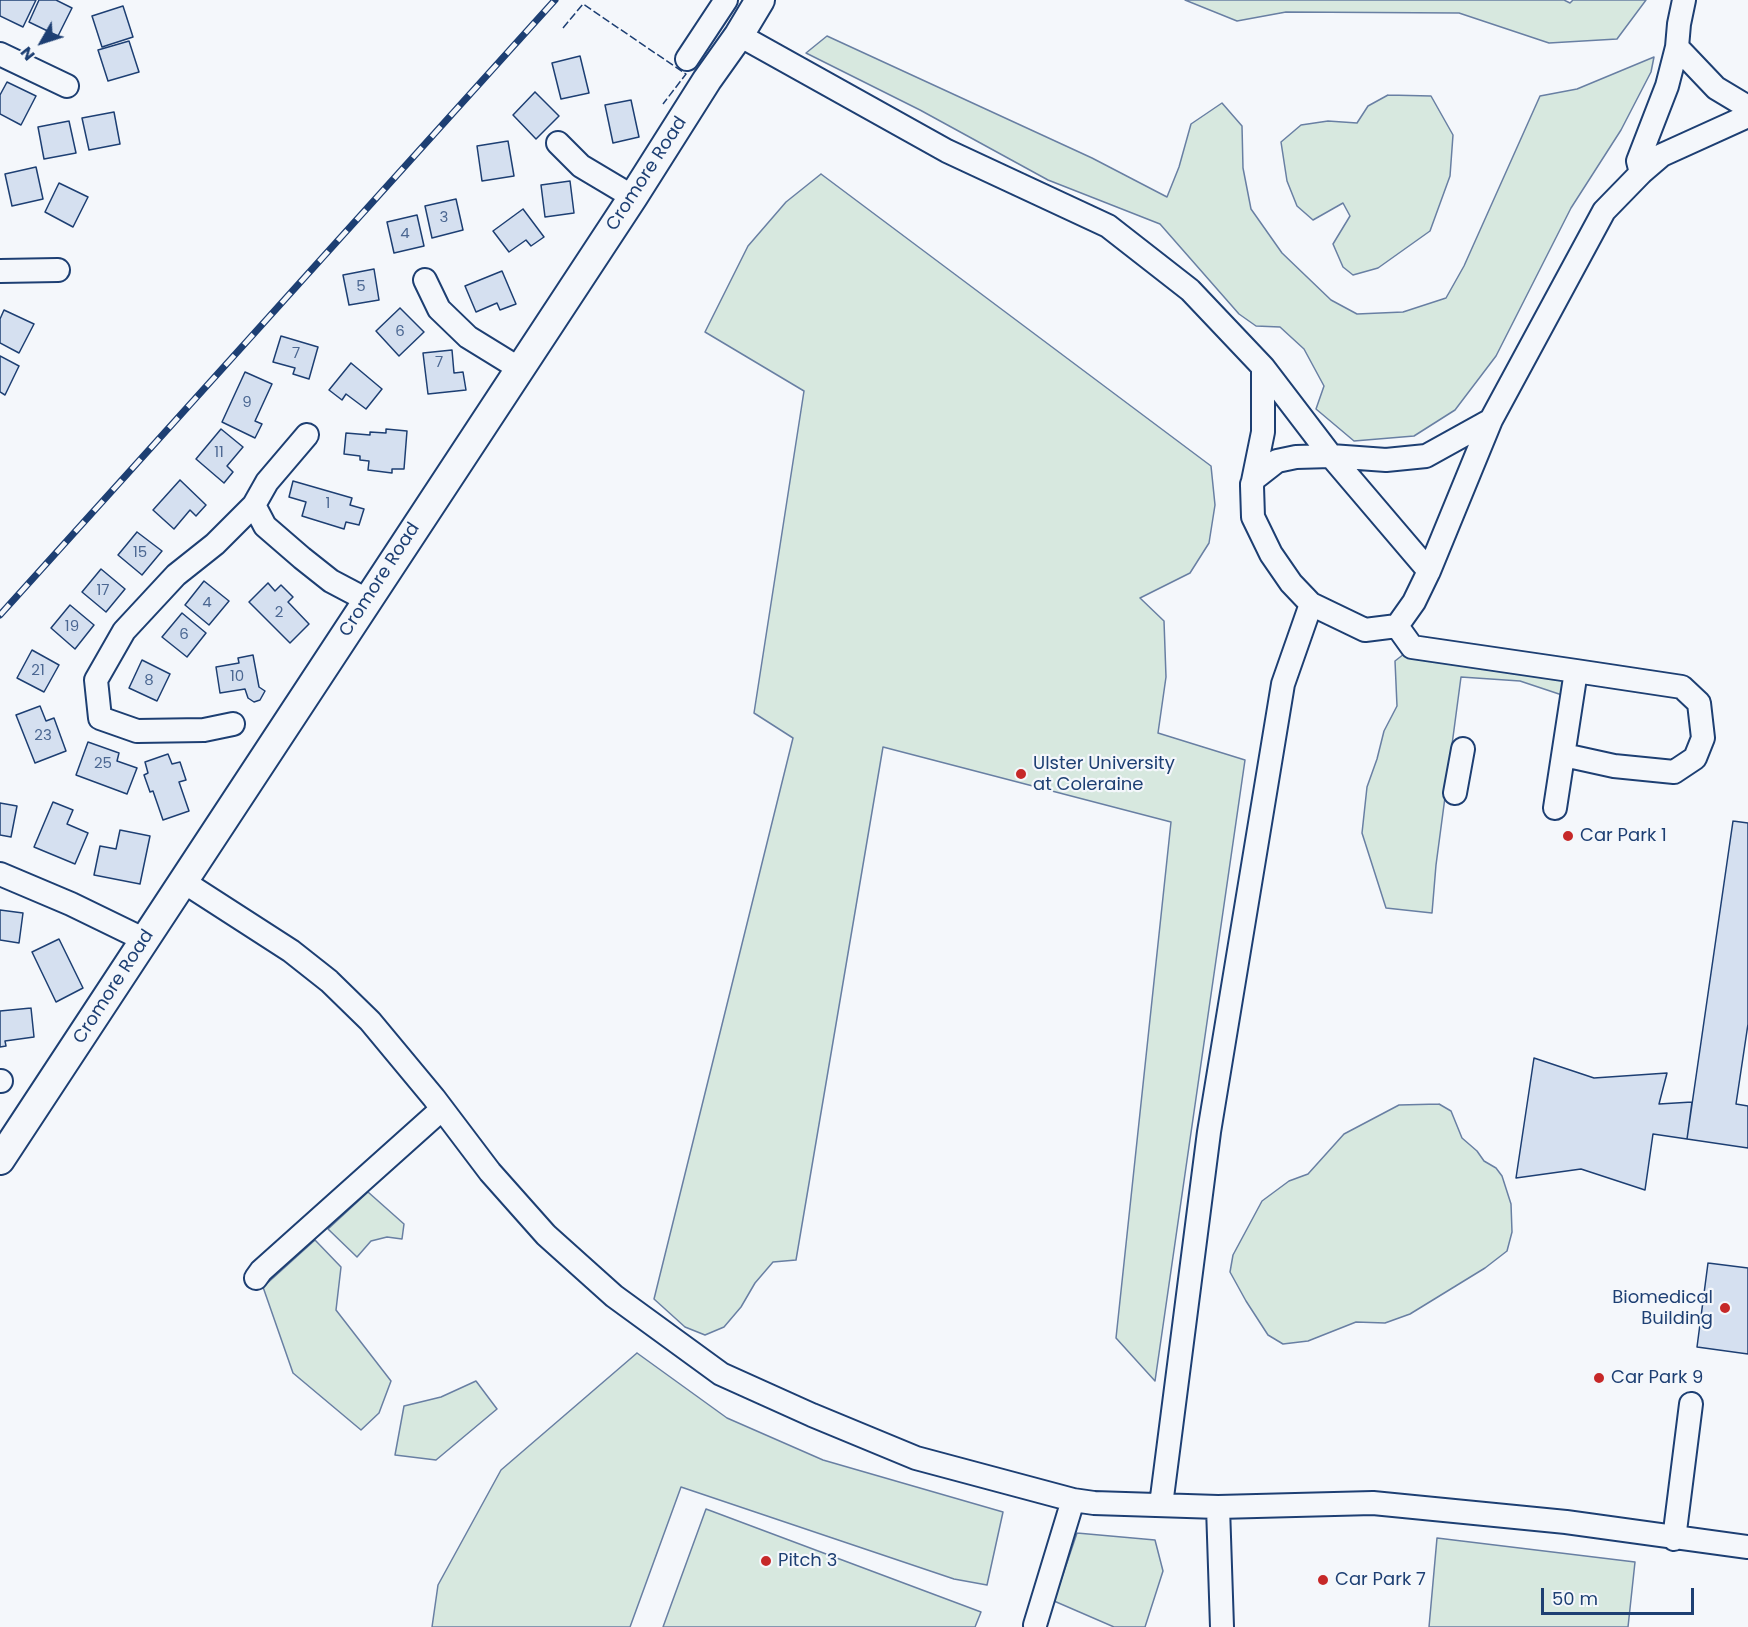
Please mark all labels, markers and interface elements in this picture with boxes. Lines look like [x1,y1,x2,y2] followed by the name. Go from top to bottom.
[12,12,72,72] north arrow
[15,42,40,66] text: N
[602,113,692,235] street label: Cromore Road
[440,209,448,227] house number: 3
[400,225,410,243] house number: 4
[356,278,366,296] house number: 5
[395,323,405,341] house number: 6
[292,345,300,363] house number: 7
[435,354,443,372] house number: 7
[242,394,252,412] house number: 9
[214,444,224,462] house number: 11
[326,495,330,513] house number: 1
[335,519,425,641] street label: Cromore Road
[133,544,147,562] house number: 15
[97,582,109,600] house number: 17
[202,594,212,612] house number: 4
[275,604,283,622] house number: 2
[65,618,79,636] house number: 19
[179,626,189,644] house number: 6
[31,662,45,680] house number: 21
[230,668,244,686] house number: 10
[144,672,154,690] house number: 8
[34,727,52,745] house number: 23
[1033,753,1175,795] place label: Ulster University at Coleraine
[94,755,112,773] house number: 25
[1014,767,1028,781] marker: Ulster University at Coleraine
[1580,825,1667,847] place label: Car Park 1
[1561,829,1575,843] marker: Car Park 1
[69,926,159,1048] street label: Cromore Road
[1612,1287,1713,1330] place label: Biomedical Building
[1718,1301,1732,1315] marker: Biomedical Building
[1611,1367,1703,1389] place label: Car Park 9
[1592,1371,1606,1385] marker: Car Park 9
[778,1550,837,1572] place label: Pitch 3
[759,1554,773,1568] marker: Pitch 3
[1335,1569,1426,1591] place label: Car Park 7
[1316,1573,1330,1587] marker: Car Park 7
[1544,1576,1697,1614] scale bar
[1552,1586,1598,1611] text: 50 m

